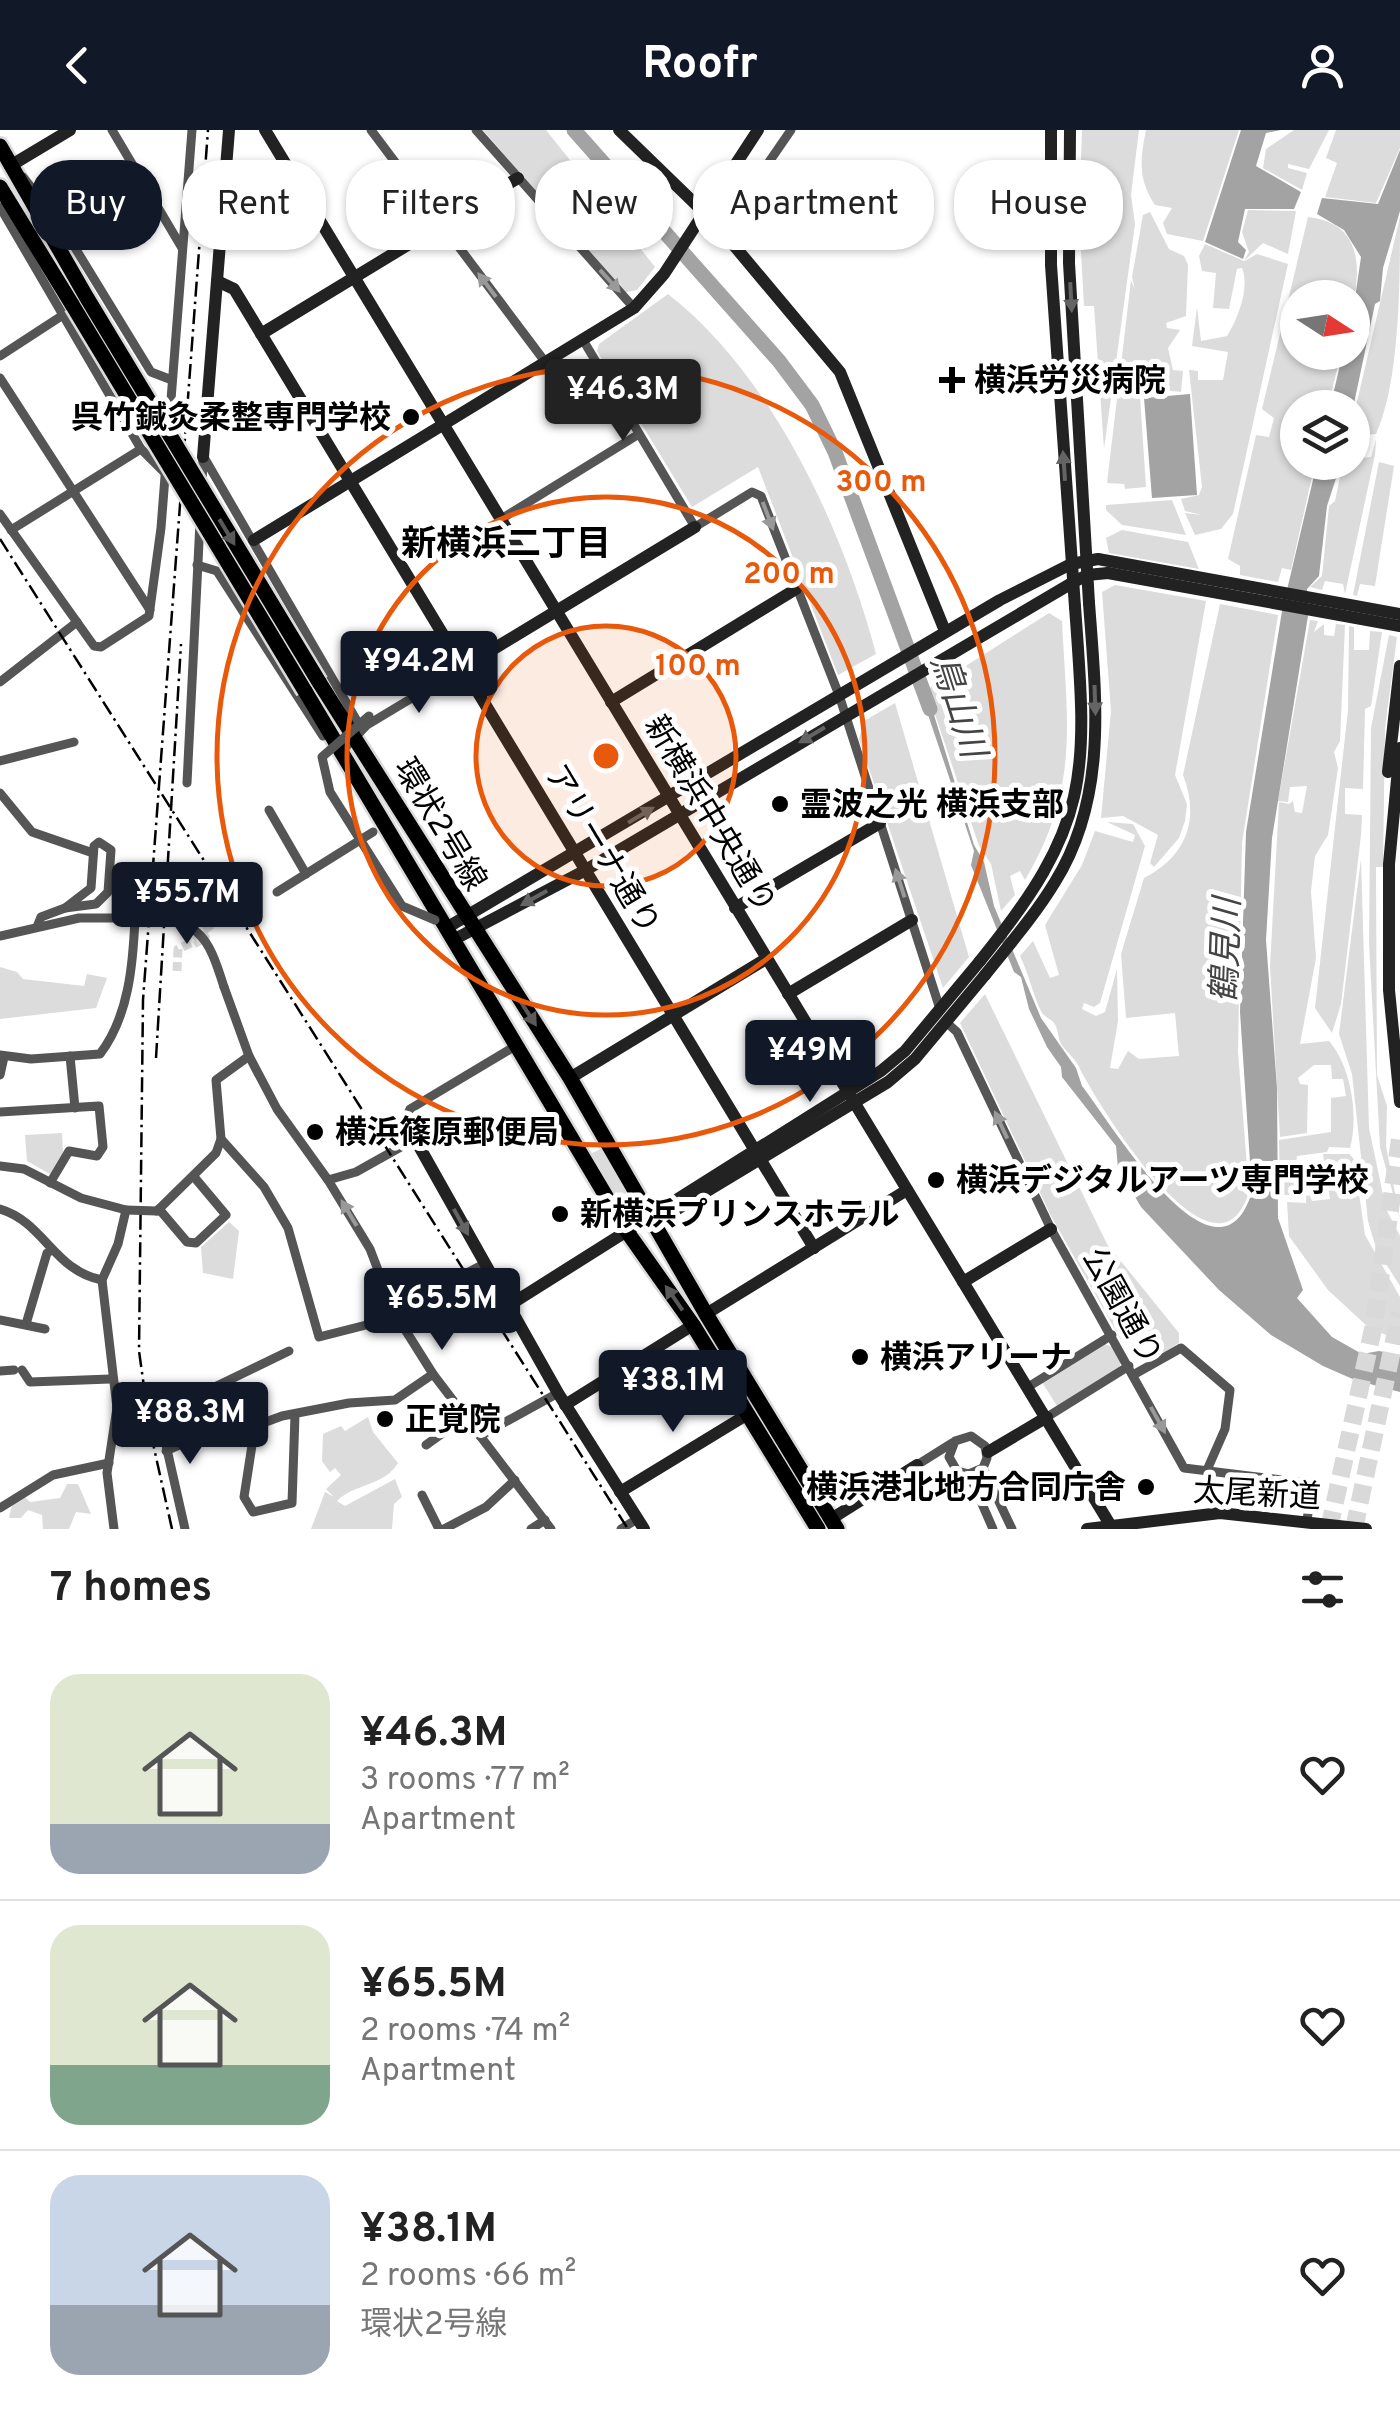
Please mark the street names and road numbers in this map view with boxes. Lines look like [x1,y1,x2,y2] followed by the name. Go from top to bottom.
[634,709,783,922] street label: 新横浜中央通り
[383,752,494,899] street label: 環状2号線
[534,758,667,943] street label: アリーナ通り
[1072,1242,1169,1373] street label: 公園通り
[1192,1473,1322,1519] street label: 太尾新道

